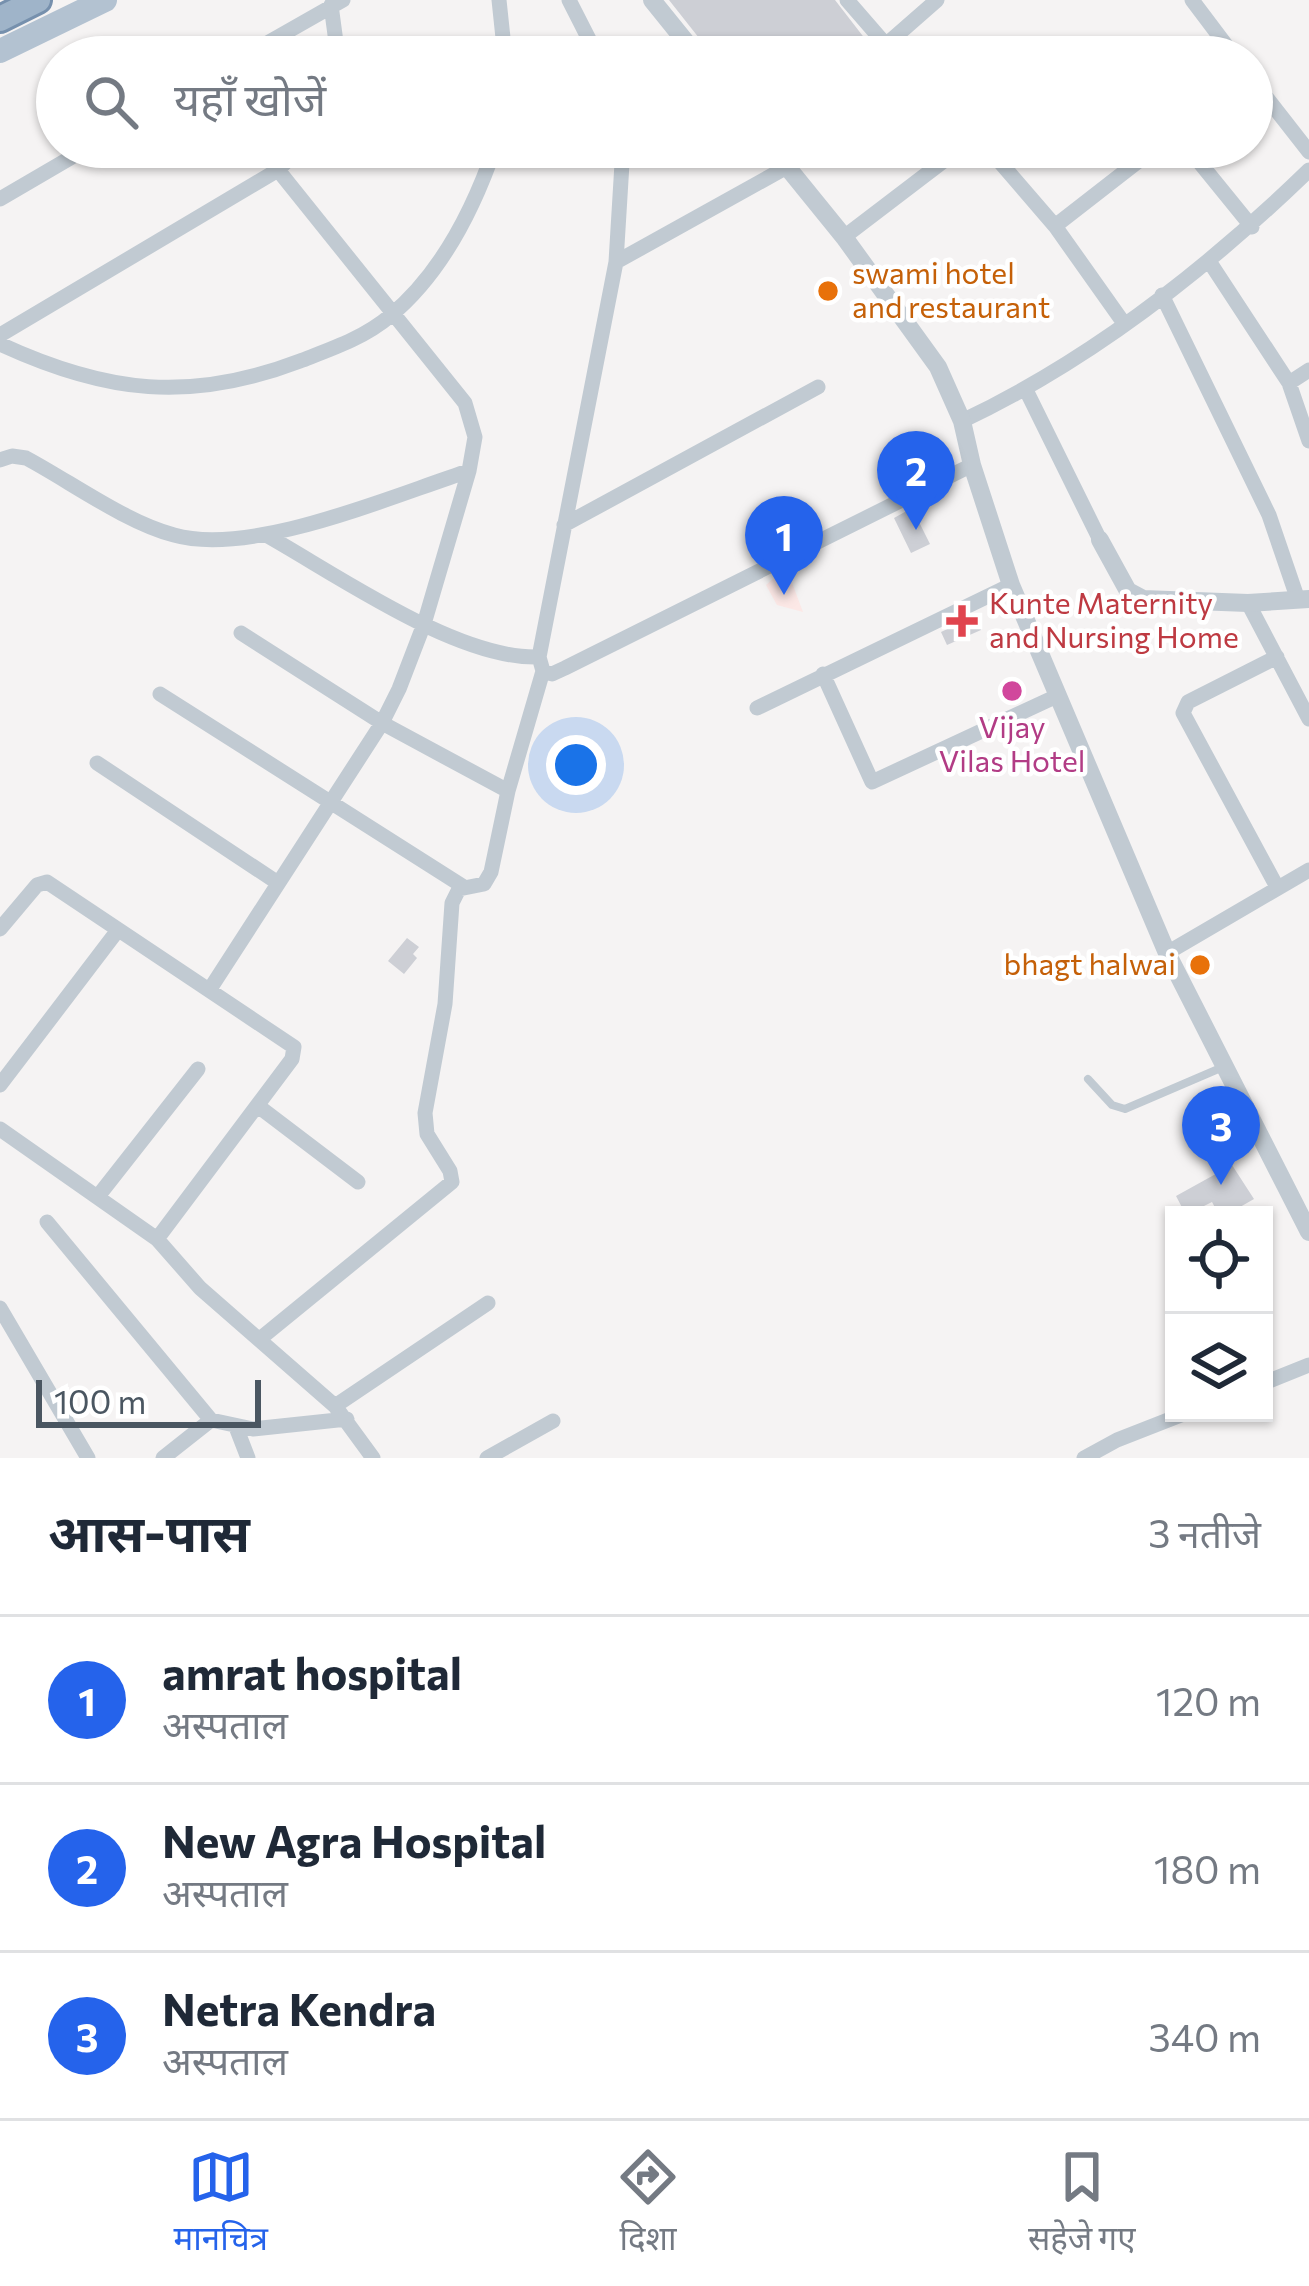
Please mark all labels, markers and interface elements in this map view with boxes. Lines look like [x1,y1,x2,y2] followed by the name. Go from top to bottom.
[36,36,1273,168] search box
[78,69,144,135] icon: search
[174,70,326,125] text: यहाँ खोजें
[852,253,1050,324] place label: swami hotel and restaurant
[815,278,841,304] marker: swami hotel and restaurant
[877,431,955,530] pin: 2
[745,496,823,595] pin: 1
[989,583,1239,654] place label: Kunte Maternity and Nursing Home
[946,605,978,637] marker: Kunte Maternity and Nursing Home
[999,678,1025,704] marker: Vijay Vilas Hotel
[939,707,1085,778] place label: Vijay Vilas Hotel
[546,735,606,795] your location
[1003,944,1176,981] place label: bhagt halwai
[1187,952,1213,978] marker: bhagt halwai
[1182,1086,1260,1185] pin: 3
[1165,1206,1273,1422] map controls
[1165,1206,1273,1314] button: locate
[1165,1314,1273,1422] button: layers
[36,1374,261,1427] scale bar
[54,1380,146,1421] text: 100 m
[48,1500,250,1563] text: आस-पास
[1148,1508,1261,1556] text: 3 नतीजे
[162,1644,462,1699] text: amrat hospital
[78,1676,96,1724] text: 1
[1156,1676,1261,1724] text: 120 m
[162,1699,288,1747] text: अस्पताल
[162,1812,546,1867] text: New Agra Hospital
[76,1844,98,1892] text: 2
[1154,1844,1261,1892] text: 180 m
[162,1867,288,1915] text: अस्पताल
[162,1980,436,2035] text: Netra Kendra
[76,2012,98,2060] text: 3
[1148,2012,1261,2060] text: 340 m
[162,2035,288,2083] text: अस्पताल
[174,2144,268,2263] tab: मानचित्र
[615,2144,681,2263] tab: दिशा
[1028,2144,1135,2263] tab: सहेजे गए

